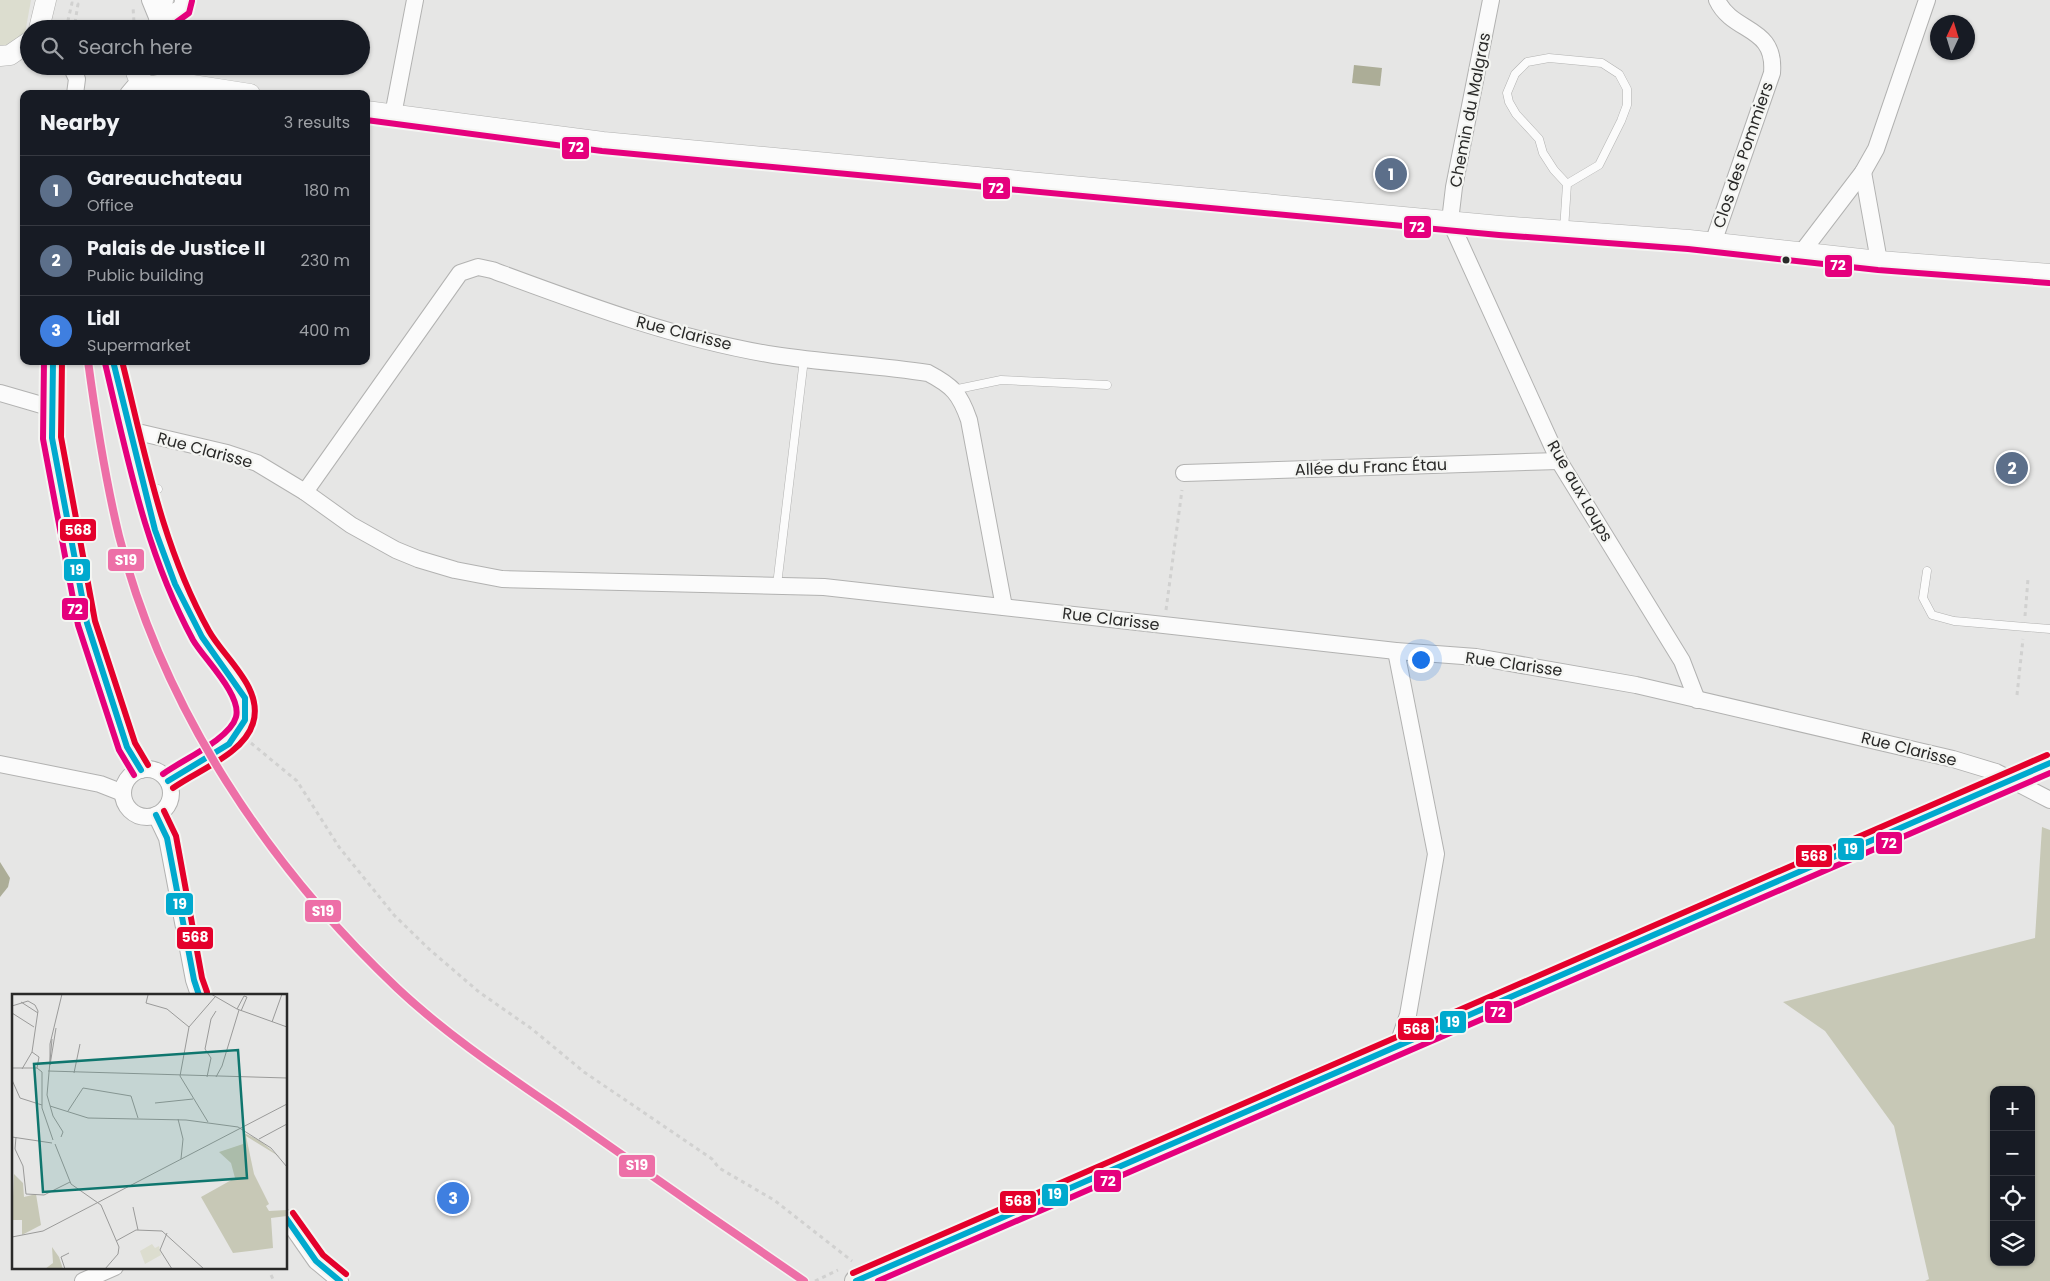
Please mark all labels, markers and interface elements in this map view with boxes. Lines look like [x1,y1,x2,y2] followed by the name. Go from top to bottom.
[1930,15,1975,60] north arrow
[20,20,370,75] search box
[1444,31,1496,189] street label: Chemin du Malgras
[38,34,66,62] icon: search
[78,34,192,61] text: Search here
[1707,79,1779,231] street label: Clos des Pommiers
[40,108,120,137] text: Nearby
[284,111,350,134] text: 3 results
[561,136,590,160] line badge: 72
[568,137,584,157] text: 72
[1375,155,1407,193] pin: 1
[87,165,242,192] text: Gareauchateau
[982,176,1011,200] line badge: 72
[988,178,1004,198] text: 72
[53,179,59,202] text: 1
[304,179,350,202] text: 180 m
[87,194,134,217] text: Office
[1403,215,1432,239] line badge: 72
[1409,217,1425,237] text: 72
[87,235,265,262] text: Palais de Justice II
[51,249,61,272] text: 2
[301,249,350,272] text: 230 m
[1824,254,1853,278] line badge: 72
[1781,255,1791,265] unlabelled marker
[1830,255,1846,275] text: 72
[87,264,204,287] text: Public building
[87,305,120,332] text: Lidl
[634,310,734,356] street label: Rue Clarisse
[51,319,61,342] text: 3
[299,319,350,342] text: 400 m
[87,334,191,357] text: Supermarket
[155,426,255,474] street label: Rue Clarisse
[1542,436,1618,546] street label: Rue aux Loups
[1996,449,2028,487] pin: 2
[1295,453,1447,481] street label: Allée du Franc Étau
[59,518,97,542] line badge: 568
[64,520,92,540] text: 568
[107,548,145,572] line badge: S19
[115,550,137,570] text: S19
[63,558,91,582] line badge: 19
[70,560,84,580] text: 19
[61,597,89,621] line badge: 72
[67,599,83,619] text: 72
[1061,602,1161,636] street label: Rue Clarisse
[1464,646,1564,682] street label: Rue Clarisse
[1408,647,1434,673] your location
[1859,726,1959,772] street label: Rue Clarisse
[1875,831,1903,855] line badge: 72
[1881,833,1897,853] text: 72
[1837,837,1865,861] line badge: 19
[1844,839,1858,859] text: 19
[1795,844,1833,868] line badge: 568
[1800,846,1828,866] text: 568
[165,892,194,916] line badge: 19
[173,894,187,914] text: 19
[304,899,342,923] line badge: S19
[312,901,334,921] text: S19
[176,926,214,950] line badge: 568
[181,927,209,947] text: 568
[12,994,288,1268] inset map
[1484,1000,1513,1024] line badge: 72
[1490,1002,1506,1022] text: 72
[1439,1010,1467,1034] line badge: 19
[1446,1012,1460,1032] text: 19
[1397,1017,1435,1041] line badge: 568
[1402,1019,1430,1039] text: 568
[1990,1086,2035,1266] map controls
[1990,1086,2035,1131] button: +
[1990,1131,2035,1176] button: −
[618,1154,656,1178] line badge: S19
[626,1155,648,1175] text: S19
[1093,1169,1122,1193] line badge: 72
[1100,1171,1116,1191] text: 72
[1990,1176,2035,1221] button: locate
[437,1179,469,1217] pin: 3
[1041,1183,1069,1207] line badge: 19
[1048,1184,1062,1204] text: 19
[999,1190,1037,1214] line badge: 568
[1004,1191,1032,1211] text: 568
[1990,1221,2035,1266] button: layers

